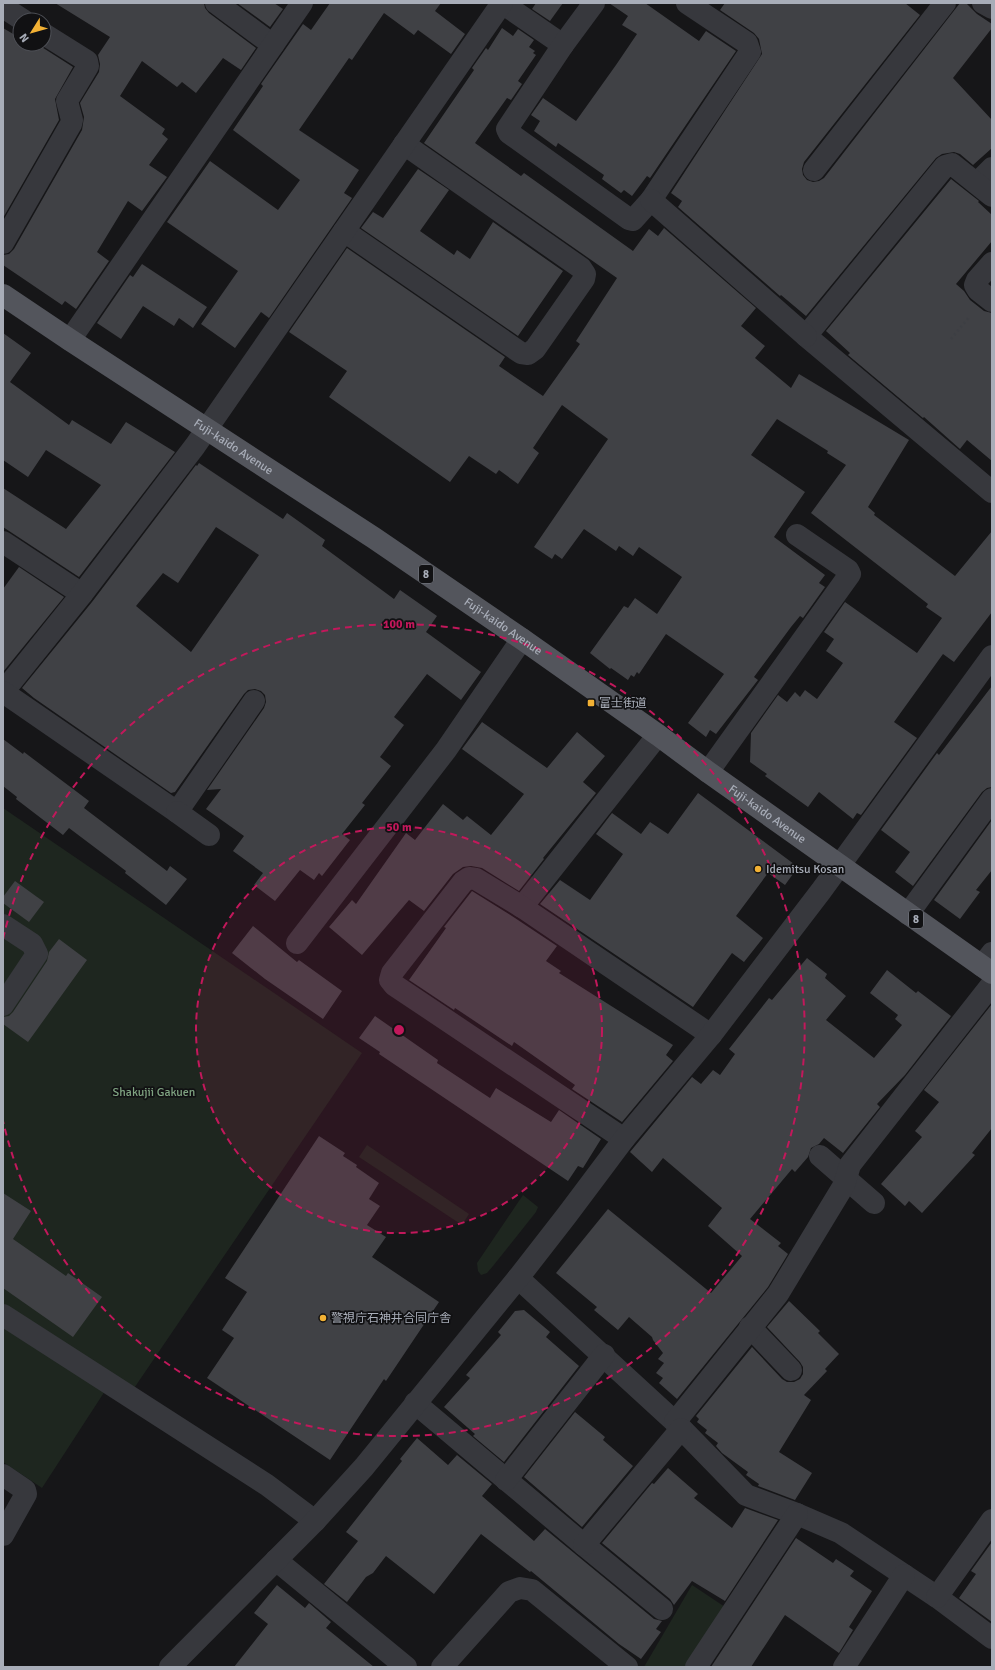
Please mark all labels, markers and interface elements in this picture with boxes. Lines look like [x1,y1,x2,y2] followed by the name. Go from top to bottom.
[12,12,52,52] north arrow
[17,31,32,45] text: N
[191,415,276,478] street label: Fuji-kaido Avenue
[419,565,433,583] road number: 8
[461,594,545,658] street label: Fuji-kaido Avenue
[383,617,415,632] text: 100 m
[599,696,647,711] place label: 富士街道
[586,698,596,708] marker: 富士街道
[726,781,809,847] street label: Fuji-kaido Avenue
[386,820,412,835] text: 50 m
[766,862,844,877] place label: Idemitsu Kosan
[753,864,763,874] marker: Idemitsu Kosan
[909,910,923,928] road number: 8
[392,1023,406,1037] centre of rings
[113,1085,195,1100] park label: Shakujii Gakuen
[331,1311,451,1326] place label: 警視庁石神井合同庁舎
[318,1313,328,1323] marker: 警視庁石神井合同庁舎

